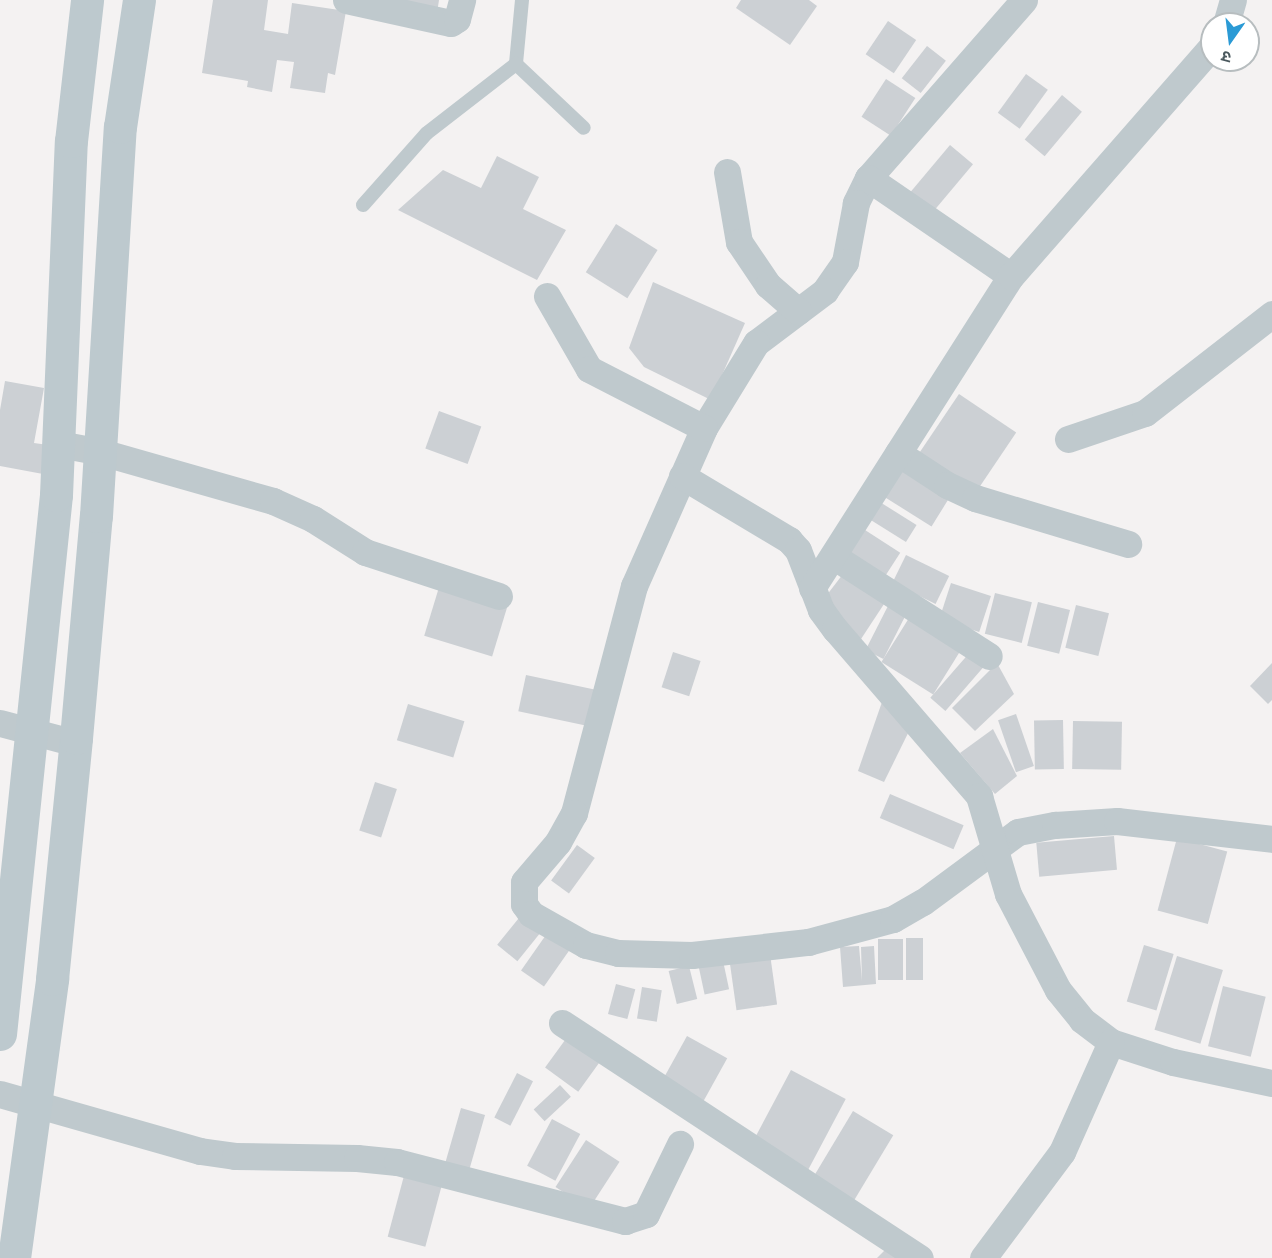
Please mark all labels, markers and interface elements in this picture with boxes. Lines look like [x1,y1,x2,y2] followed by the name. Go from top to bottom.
[1200,12,1260,72] north arrow
[1219,47,1233,68] text: उ

